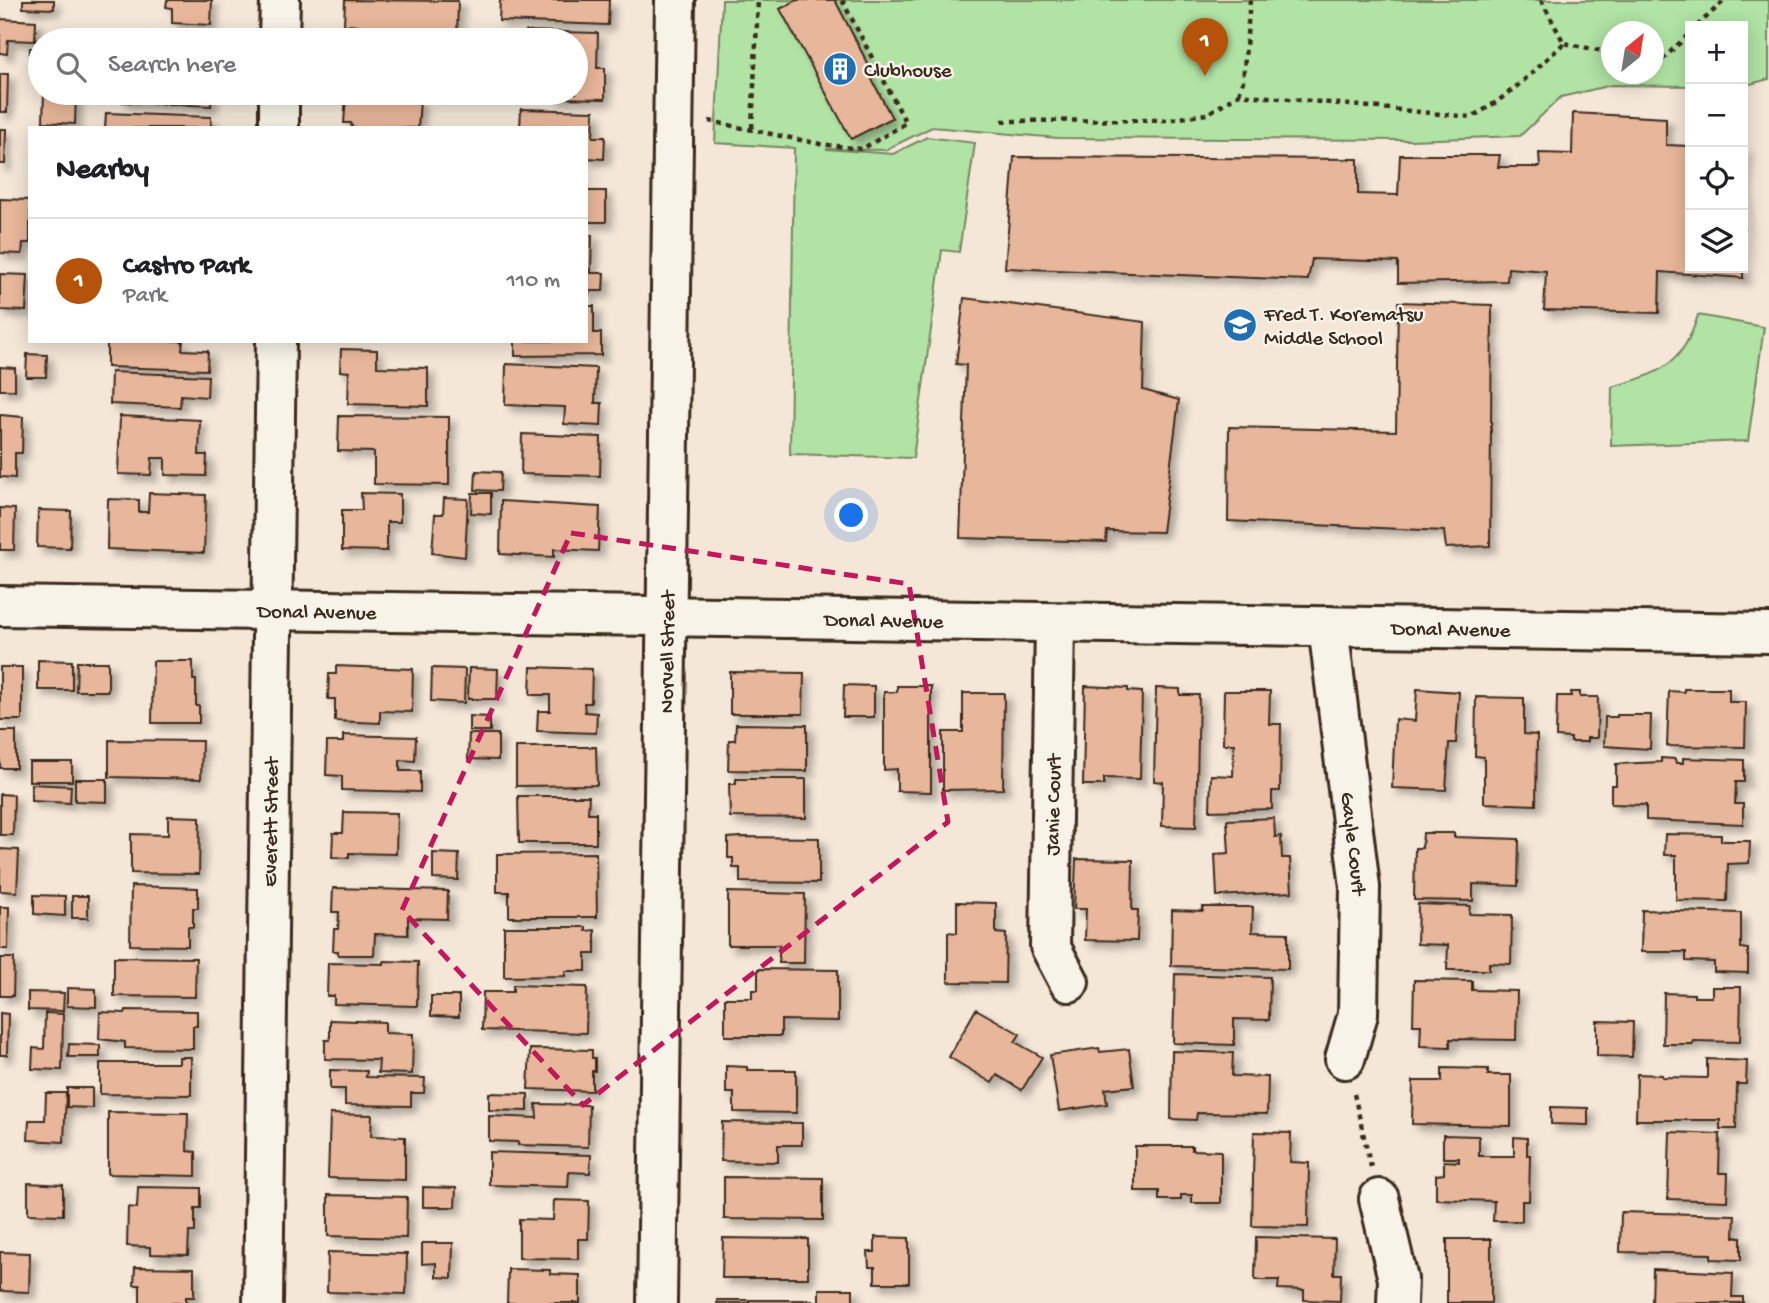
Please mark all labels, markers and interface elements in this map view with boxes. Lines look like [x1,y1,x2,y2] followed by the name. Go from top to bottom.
[1182,18,1228,76] pin: 1
[1601,21,1664,84] north arrow
[1685,21,1748,273] map controls
[1685,21,1748,84] button: +
[28,28,588,105] search box
[52,48,90,86] icon: search
[821,50,859,88] building icon: Clubhouse
[108,51,236,82] text: Search here
[864,60,953,85] place label: Clubhouse
[1685,84,1748,147] button: −
[1685,147,1748,210] button: locate
[56,154,149,189] text: Nearby
[1685,210,1748,273] button: layers
[123,252,250,283] text: Castro Park
[74,268,84,295] text: 1
[507,268,560,295] text: 110 m
[123,283,167,310] text: Park
[1263,304,1424,353] place label: Fred T. Korematsu Middle School
[1221,306,1259,344] school or university icon: Fred T. Korematsu Middle School
[834,498,868,532] your location
[656,588,683,713] street label: Norvell Street
[255,601,378,628] street label: Donal Avenue
[822,610,945,636] street label: Donal Avenue
[1389,618,1512,645] street label: Donal Avenue
[1042,752,1069,856] street label: Janie Court
[260,755,286,887] street label: Everett Street
[1332,791,1369,898] street label: Gayle Court

